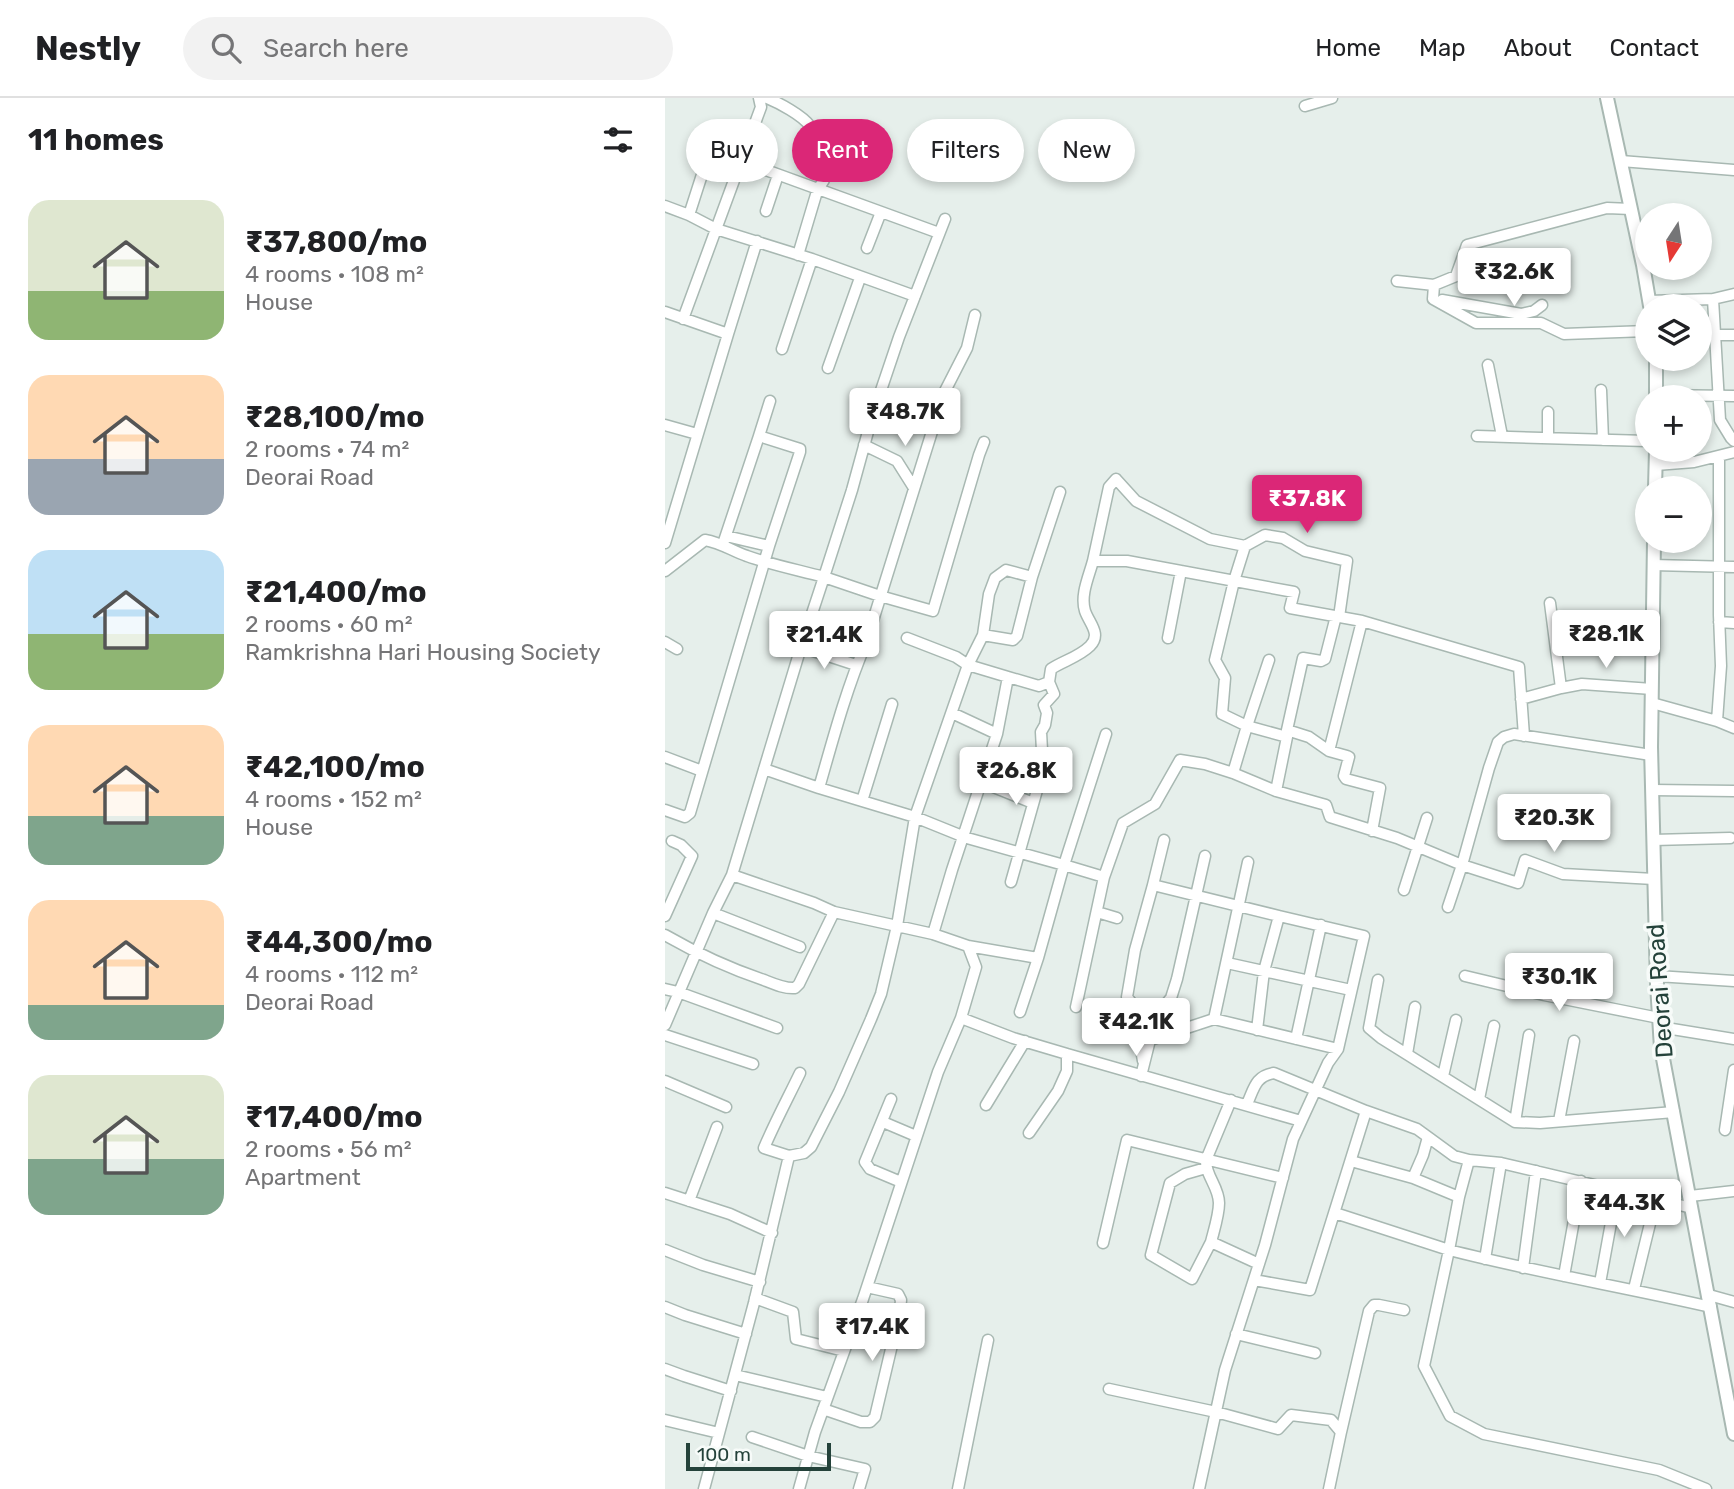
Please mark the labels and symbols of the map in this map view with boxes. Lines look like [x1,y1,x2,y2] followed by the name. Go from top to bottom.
[1635,203,1711,280] north arrow
[1457,248,1571,308] pin: ₹32.6K
[848,388,962,448] pin: ₹48.7K
[1250,476,1364,535] pin: ₹37.8K
[1549,610,1663,670] pin: ₹28.1K
[767,612,881,671] pin: ₹21.4K
[959,748,1073,807] pin: ₹26.8K
[1497,794,1611,854] pin: ₹20.3K
[1641,923,1679,1059] street label: Deorai Road
[1502,954,1616,1013] pin: ₹30.1K
[1079,998,1193,1058] pin: ₹42.1K
[1567,1180,1681,1239] pin: ₹44.3K
[815,1304,929,1363] pin: ₹17.4K
[686,1440,831,1472] scale bar

